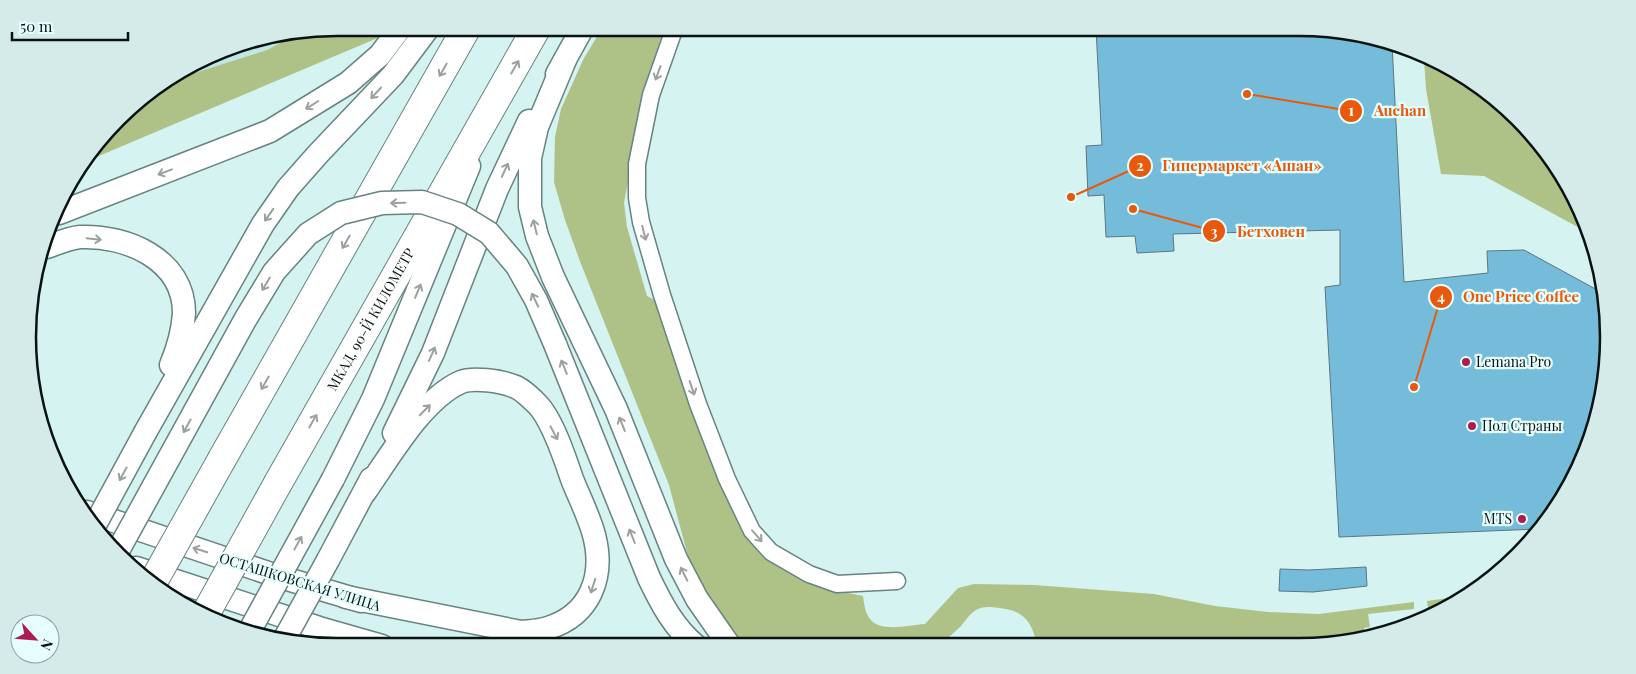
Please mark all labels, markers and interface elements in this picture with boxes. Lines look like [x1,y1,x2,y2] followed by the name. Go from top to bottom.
[12,10,129,42] scale bar
[20,16,53,36] text: 50 m
[510,59,520,74] one-way arrow
[438,62,448,76] one-way arrow
[653,65,662,81] one-way arrow
[370,86,382,99] one-way arrow
[1339,96,1436,126] callout: Auchan
[306,100,320,110] one-way arrow
[1348,100,1354,120] text: 1
[1373,100,1427,120] text: Auchan
[1127,151,1332,181] callout: Гипермаркет «Ашан»
[1136,155,1144,175] text: 2
[1162,155,1322,175] text: Гипермаркет «Ашан»
[501,163,511,178] one-way arrow
[158,168,173,177] one-way arrow
[390,198,406,208] one-way arrow
[264,207,274,221] one-way arrow
[1202,216,1315,246] callout: Бетховен
[530,220,539,236] one-way arrow
[1210,221,1218,241] text: 3
[1237,221,1305,241] text: Бетховен
[640,224,649,240] one-way arrow
[86,234,102,244] one-way arrow
[340,234,350,248] one-way arrow
[322,244,418,394] street label: МКАД, 90-Й КИЛОМЕТР
[261,277,271,291] one-way arrow
[1428,282,1589,312] callout: One Price Coffee
[413,284,423,299] one-way arrow
[1437,286,1445,306] text: 4
[1463,286,1579,306] text: One Price Coffee
[530,293,539,308] one-way arrow
[428,347,438,362] one-way arrow
[1476,352,1552,371] place label: Lemana Pro
[1460,356,1472,368] marker: Lemana Pro
[559,360,569,375] one-way arrow
[260,375,270,390] one-way arrow
[688,379,698,395] one-way arrow
[419,404,431,416] one-way arrow
[309,414,318,429] one-way arrow
[1482,416,1562,435] place label: Пол Страны
[616,417,626,432] one-way arrow
[182,418,191,433] one-way arrow
[1466,420,1478,432] marker: Пол Страны
[549,425,559,440] one-way arrow
[117,466,127,481] one-way arrow
[1484,509,1512,528] place label: MTS
[1516,513,1528,525] marker: MTS
[626,528,635,543] one-way arrow
[752,529,763,542] one-way arrow
[293,536,303,551] one-way arrow
[192,545,208,554] one-way arrow
[217,548,383,615] street label: ОСТАШКОВСКАЯ УЛИЦА
[679,567,688,582] one-way arrow
[587,578,597,594] one-way arrow
[10,614,60,664] north arrow
[36,636,58,654] text: N

